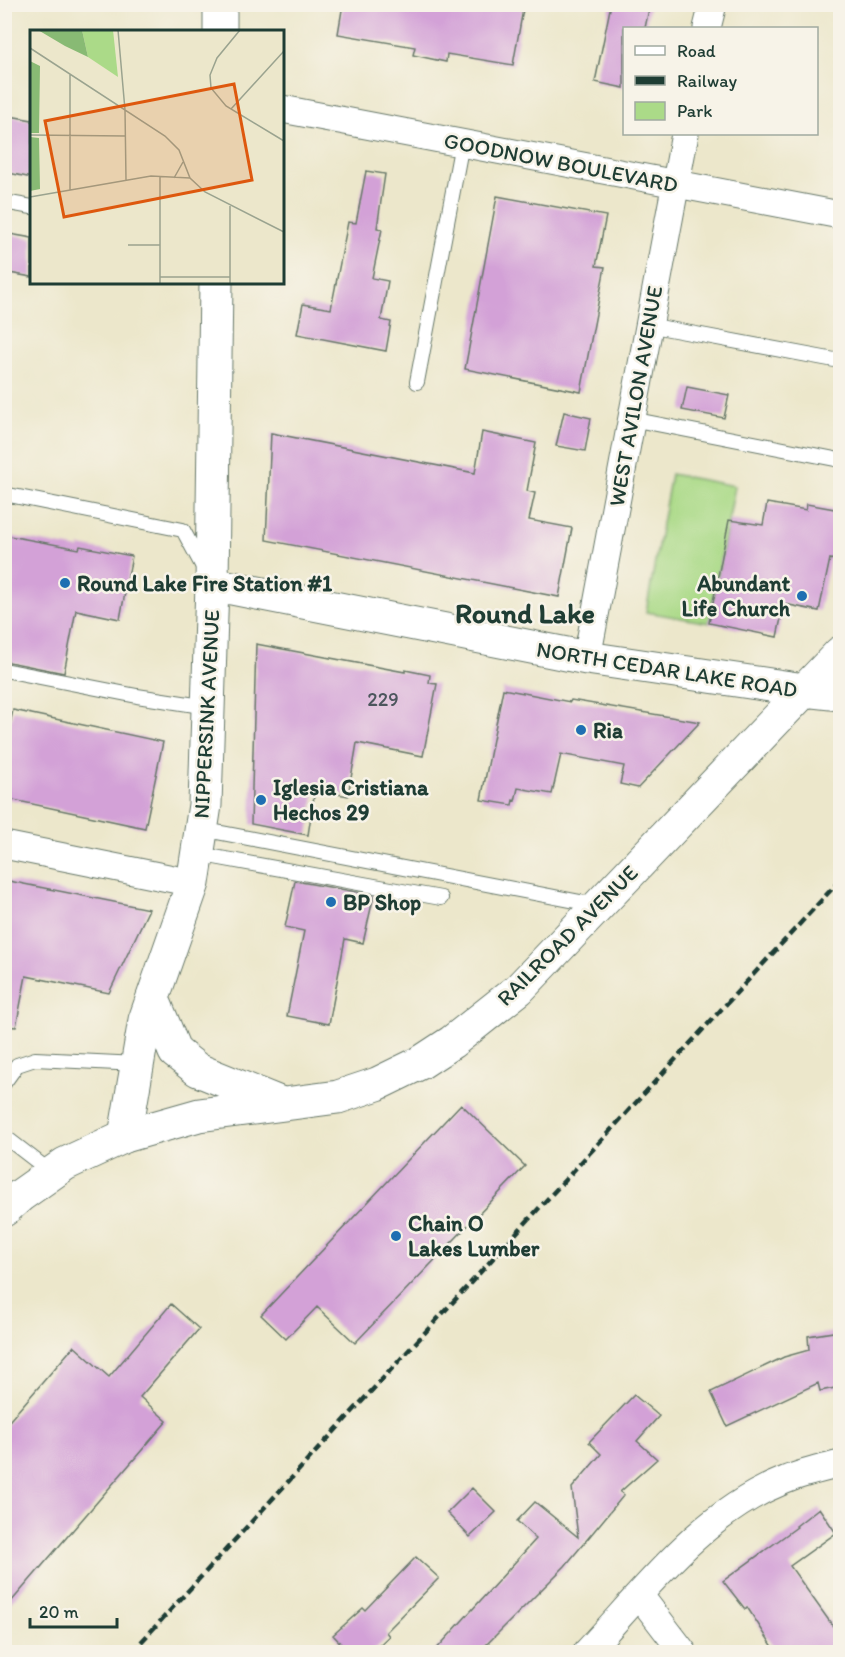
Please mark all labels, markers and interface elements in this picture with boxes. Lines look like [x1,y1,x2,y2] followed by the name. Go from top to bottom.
[623,27,818,135] legend
[30,30,284,284] inset map
[677,40,716,62] text: Road
[677,70,738,92] text: Railway
[677,100,712,122] text: Park
[442,127,680,198] street label: GOODNOW BOULEVARD
[603,284,668,509] street label: WEST AVILON AVENUE
[77,570,333,597] place label: Round Lake Fire Station #1
[682,570,791,622] place label: Abundant Life Church
[58,576,72,590] marker: Round Lake Fire Station #1
[795,589,809,603] marker: Abundant Life Church
[455,596,595,630] district label: Round Lake
[188,609,225,819] street label: NIPPERSINK AVENUE
[534,636,799,703] street label: NORTH CEDAR LAKE ROAD
[367,687,399,711] house number: 229
[593,717,623,744] place label: Ria
[574,723,588,737] marker: Ria
[273,774,429,826] place label: Iglesia Cristiana Hechos 29
[254,793,268,807] marker: Iglesia Cristiana Hechos 29
[491,859,643,1011] street label: RAILROAD AVENUE
[343,889,421,916] place label: BP Shop
[324,895,338,909] marker: BP Shop
[408,1210,540,1262] place label: Chain O Lakes Lumber
[389,1229,403,1243] marker: Chain O Lakes Lumber
[30,1591,117,1629] scale bar
[39,1601,79,1623] text: 20 m

